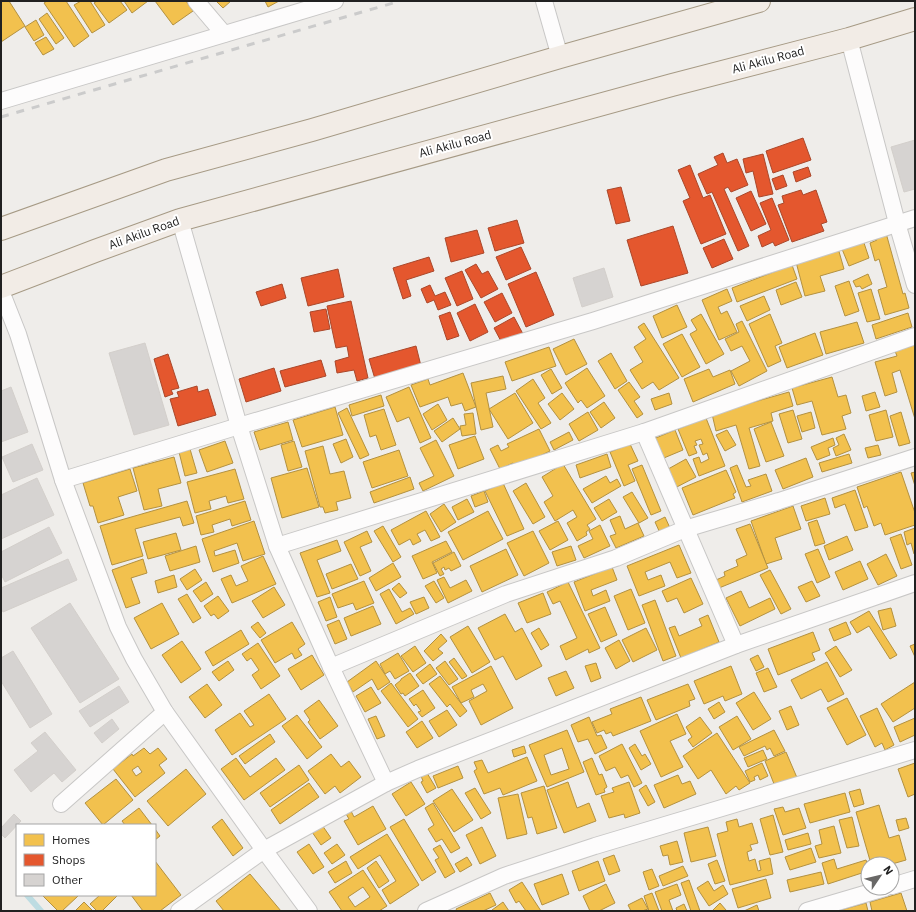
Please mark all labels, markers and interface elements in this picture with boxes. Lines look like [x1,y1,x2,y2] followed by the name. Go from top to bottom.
[730,43,806,76] street label: Ali Akilu Road
[417,127,493,160] street label: Ali Akilu Road
[106,213,181,252] street label: Ali Akilu Road
[16,824,156,896] legend
[52,832,90,847] text: Homes
[52,852,85,867] text: Shops
[860,856,900,896] north arrow
[880,863,896,878] text: N
[52,872,83,887] text: Other

